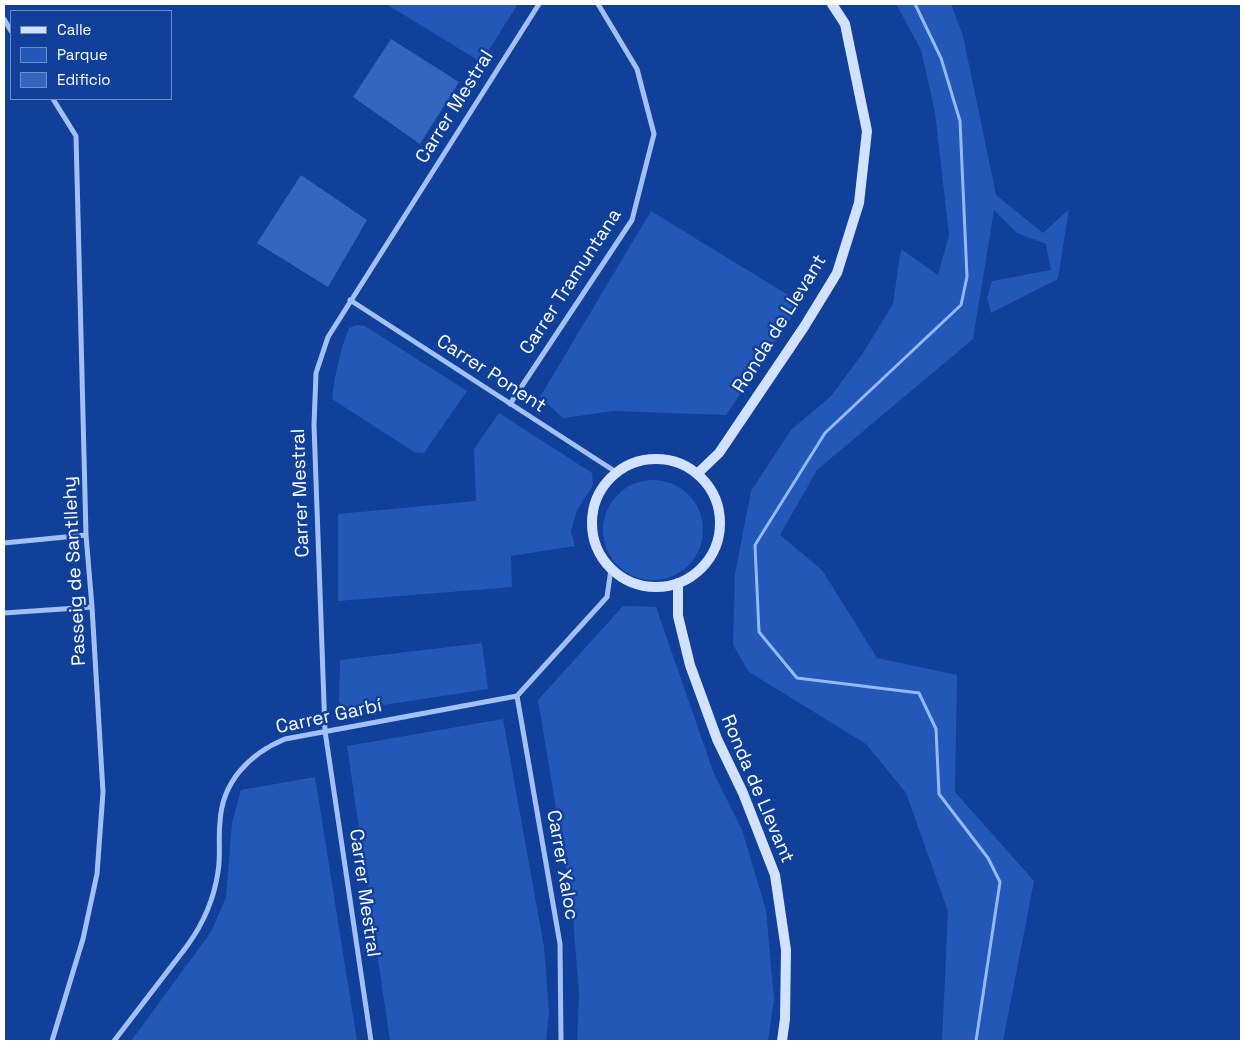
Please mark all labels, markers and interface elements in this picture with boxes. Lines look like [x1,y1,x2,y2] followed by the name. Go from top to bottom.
[10,10,172,100] legend
[57,20,92,39] text: Calle
[57,45,108,64] text: Parque
[411,46,499,168] street label: Carrer Mestral
[57,70,111,89] text: Edificio
[515,205,627,359] street label: Carrer Tramuntana
[728,251,832,397] street label: Ronda de Llevant
[432,330,550,418] street label: Carrer Ponent
[287,428,315,558] street label: Carrer Mestral
[59,476,91,666] street label: Passeig de Santllehy
[274,695,384,739] street label: Carrer Garbí
[716,712,798,866] street label: Ronda de Llevant
[541,808,583,922] street label: Carrer Xaloc
[344,828,384,958] street label: Carrer Mestral

